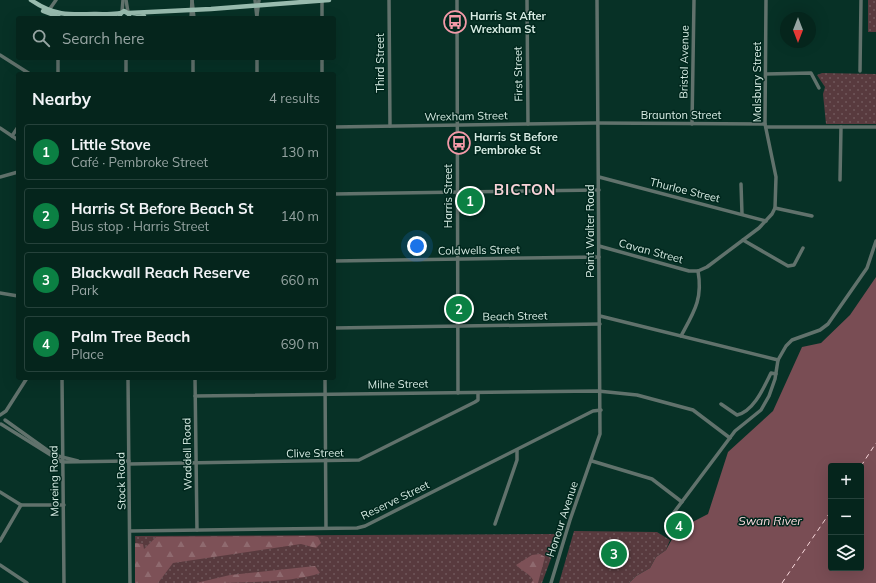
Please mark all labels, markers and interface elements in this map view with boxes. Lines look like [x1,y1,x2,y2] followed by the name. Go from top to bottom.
[442,9,468,35] bus stop icon: Harris St After Wrexham St
[470,9,547,36] place label: Harris St After Wrexham St
[780,12,816,48] north arrow
[16,16,336,60] search box
[676,25,692,99] street label: Bristol Avenue
[30,27,52,49] icon: search
[62,29,144,48] text: Search here
[373,33,387,93] street label: Third Street
[750,42,764,122] street label: Malsbury Street
[511,46,525,102] street label: First Street
[32,88,91,109] text: Nearby
[269,90,320,106] text: 4 results
[424,108,508,124] street label: Wrexham Street
[641,108,721,122] street label: Braunton Street
[446,130,472,156] bus stop icon: Harris St Before Pembroke St
[474,130,558,157] place label: Harris St Before Pembroke St
[71,135,151,154] text: Little Stove
[42,144,50,160] text: 1
[281,144,319,160] text: 130 m
[71,154,208,170] text: Café · Pembroke Street
[441,164,455,228] street label: Harris Street
[649,175,722,205] street label: Thurloe Street
[494,180,556,199] district label: BICTON
[583,184,597,278] street label: Point Walter Road
[457,186,483,216] pin: 1
[71,199,253,218] text: Harris St Before Beach St
[42,208,50,224] text: 2
[281,208,319,224] text: 140 m
[71,218,209,234] text: Bus stop · Harris Street
[407,236,427,256] your location
[617,236,685,266] street label: Cavan Street
[438,242,520,258] street label: Coldwells Street
[71,263,250,282] text: Blackwall Reach Reserve
[42,272,50,288] text: 3
[281,272,319,288] text: 660 m
[71,282,98,298] text: Park
[446,294,472,324] pin: 2
[482,308,548,324] street label: Beach Street
[71,327,190,346] text: Palm Tree Beach
[42,336,50,352] text: 4
[281,336,319,352] text: 690 m
[71,346,104,362] text: Place
[368,376,428,392] street label: Milne Street
[179,418,195,490] street label: Waddell Road
[46,445,62,517] street label: Moreing Road
[286,445,344,461] street label: Clive Street
[113,452,129,510] street label: Stock Road
[828,463,864,571] map controls
[828,463,864,499] button: +
[359,477,432,523] street label: Reserve Street
[543,479,581,559] street label: Honour Avenue
[828,499,864,535] button: −
[666,511,692,541] pin: 4
[738,513,802,528] water label: Swan River
[828,535,864,571] button: layers
[601,539,627,569] pin: 3

